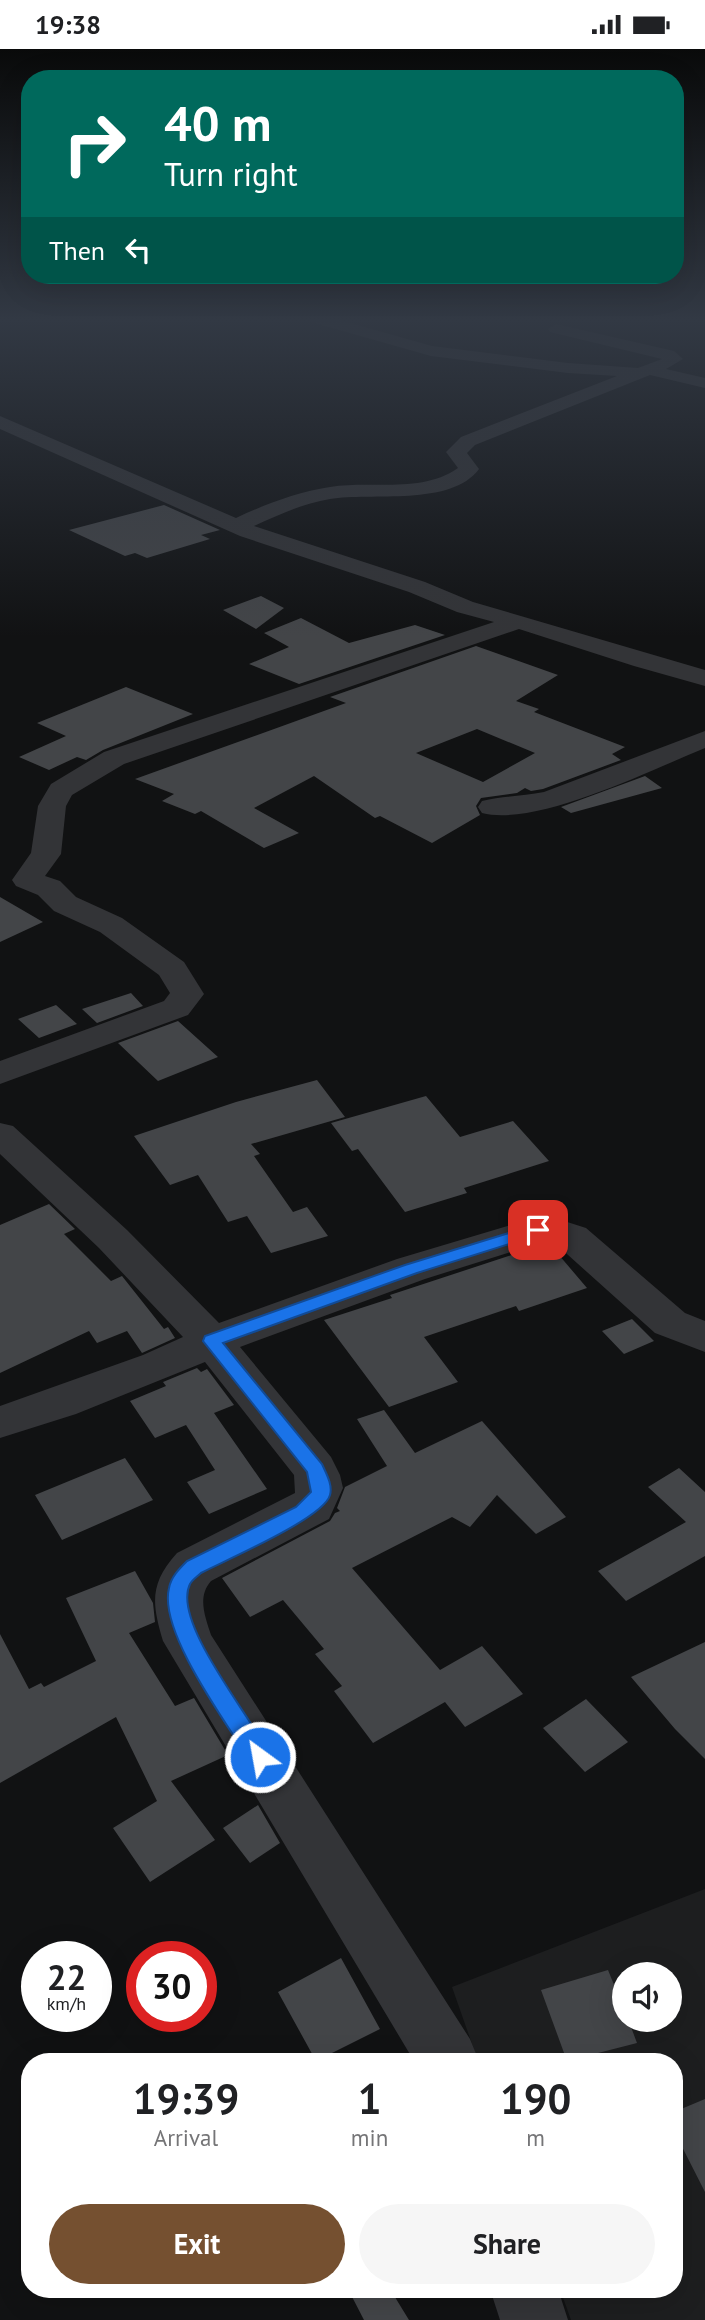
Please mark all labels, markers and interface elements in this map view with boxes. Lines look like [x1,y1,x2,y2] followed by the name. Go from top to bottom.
[35,8,101,41] text: 19:38
[164,91,271,155] text: 40 m
[49,98,140,189] icon: right
[164,153,298,195] text: Turn right
[119,231,157,269] icon: left
[49,234,105,267] text: Then
[508,1200,568,1260] pin
[519,1211,557,1249] icon: arrive
[223,1720,297,1794] position arrow
[126,1941,217,2032] speed limit sign: 30
[47,1954,86,2000] text: 22
[612,1962,682,2032] map controls
[612,1962,682,2032] button: sound
[47,1992,86,2015] text: km/h
[133,2071,239,2126] text: 19:39
[358,2071,381,2126] text: 1
[500,2071,571,2126] text: 190
[154,2123,218,2152] text: Arrival
[351,2123,388,2152] text: min
[526,2123,545,2152] text: m
[49,2204,345,2284] button: Exit
[359,2204,655,2284] button: Share

